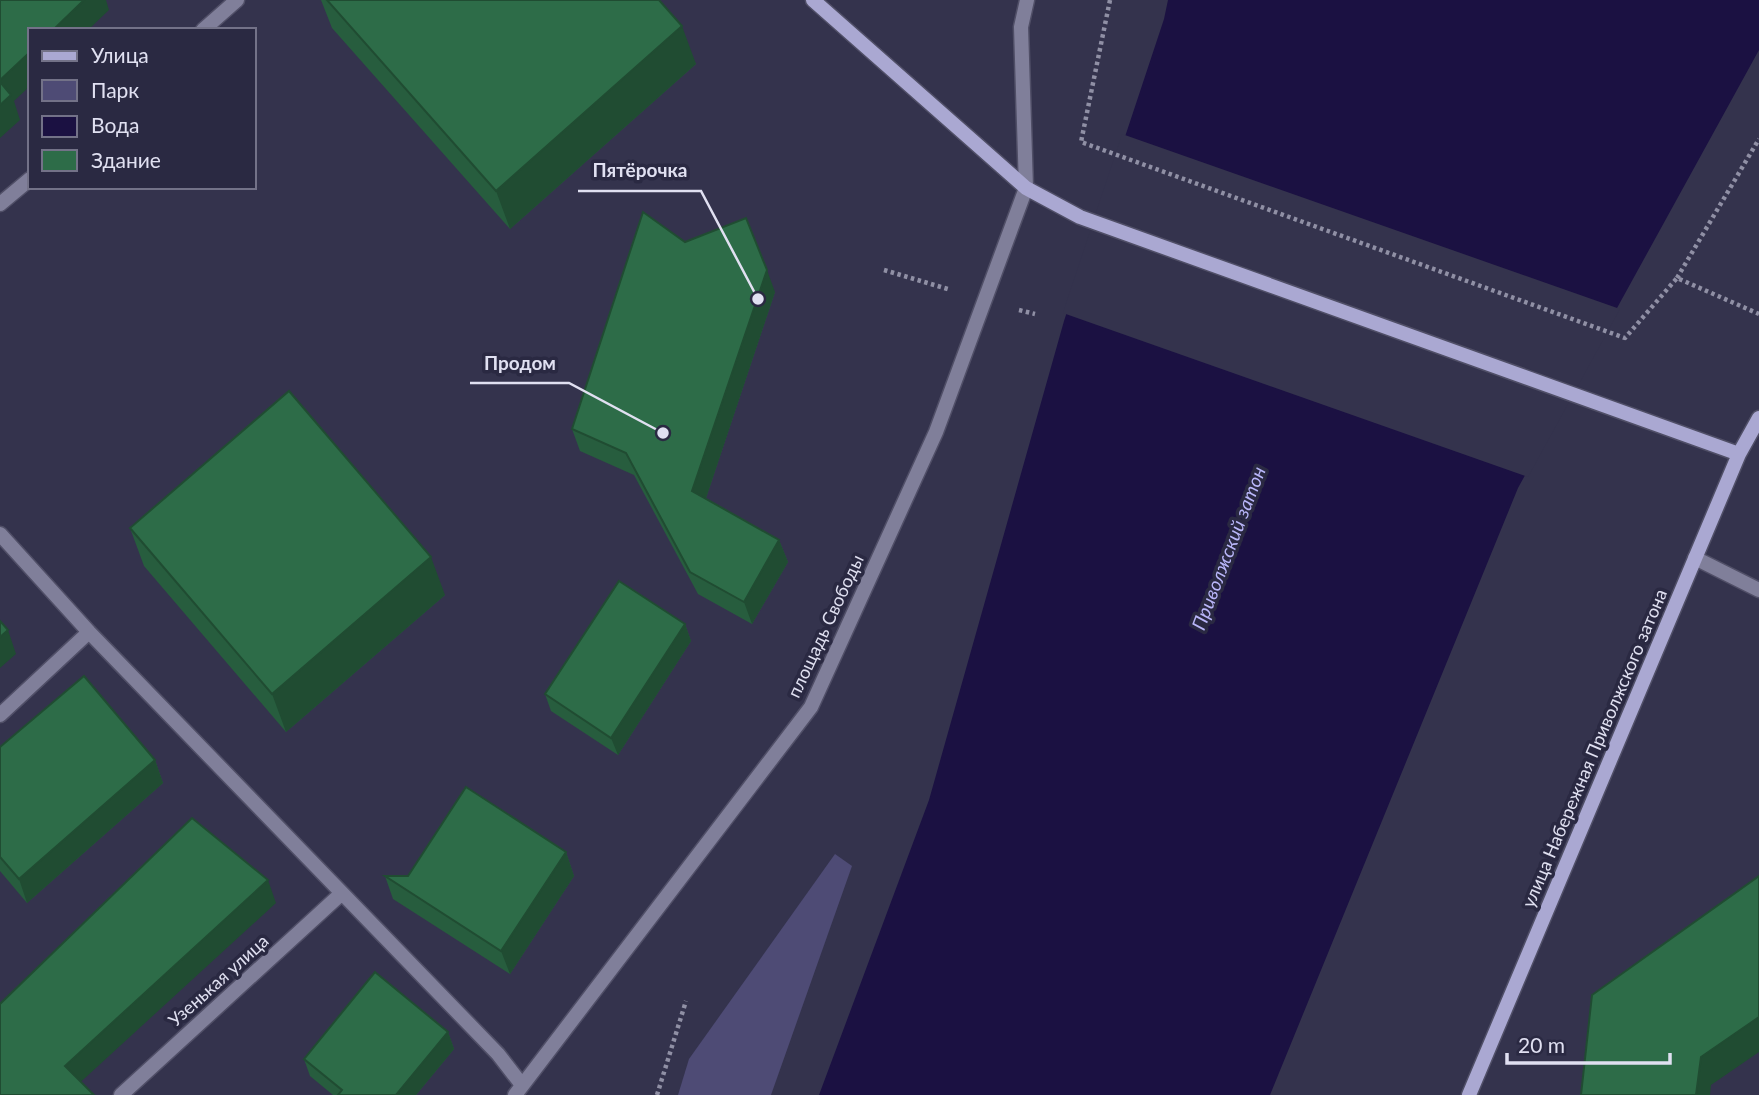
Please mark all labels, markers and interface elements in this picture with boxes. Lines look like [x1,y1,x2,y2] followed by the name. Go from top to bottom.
[28,28,256,189] legend
[91,42,149,67] text: Улица
[91,77,139,102] text: Парк
[91,112,139,137] text: Вода
[91,147,161,172] text: Здание
[578,151,701,191] callout: Пятёрочка
[593,158,687,181] text: Пятёрочка
[470,343,569,383] callout: Продом
[484,351,556,374] text: Продом
[1186,463,1270,633] water label: Приволжский затон
[782,551,868,701] street label: площадь Свободы
[1517,586,1671,910] street label: улица Набережная Приволжского затона
[163,929,273,1031] street label: Узенькая улица
[1507,1021,1670,1066] scale bar
[1518,1032,1565,1057] text: 20 m

